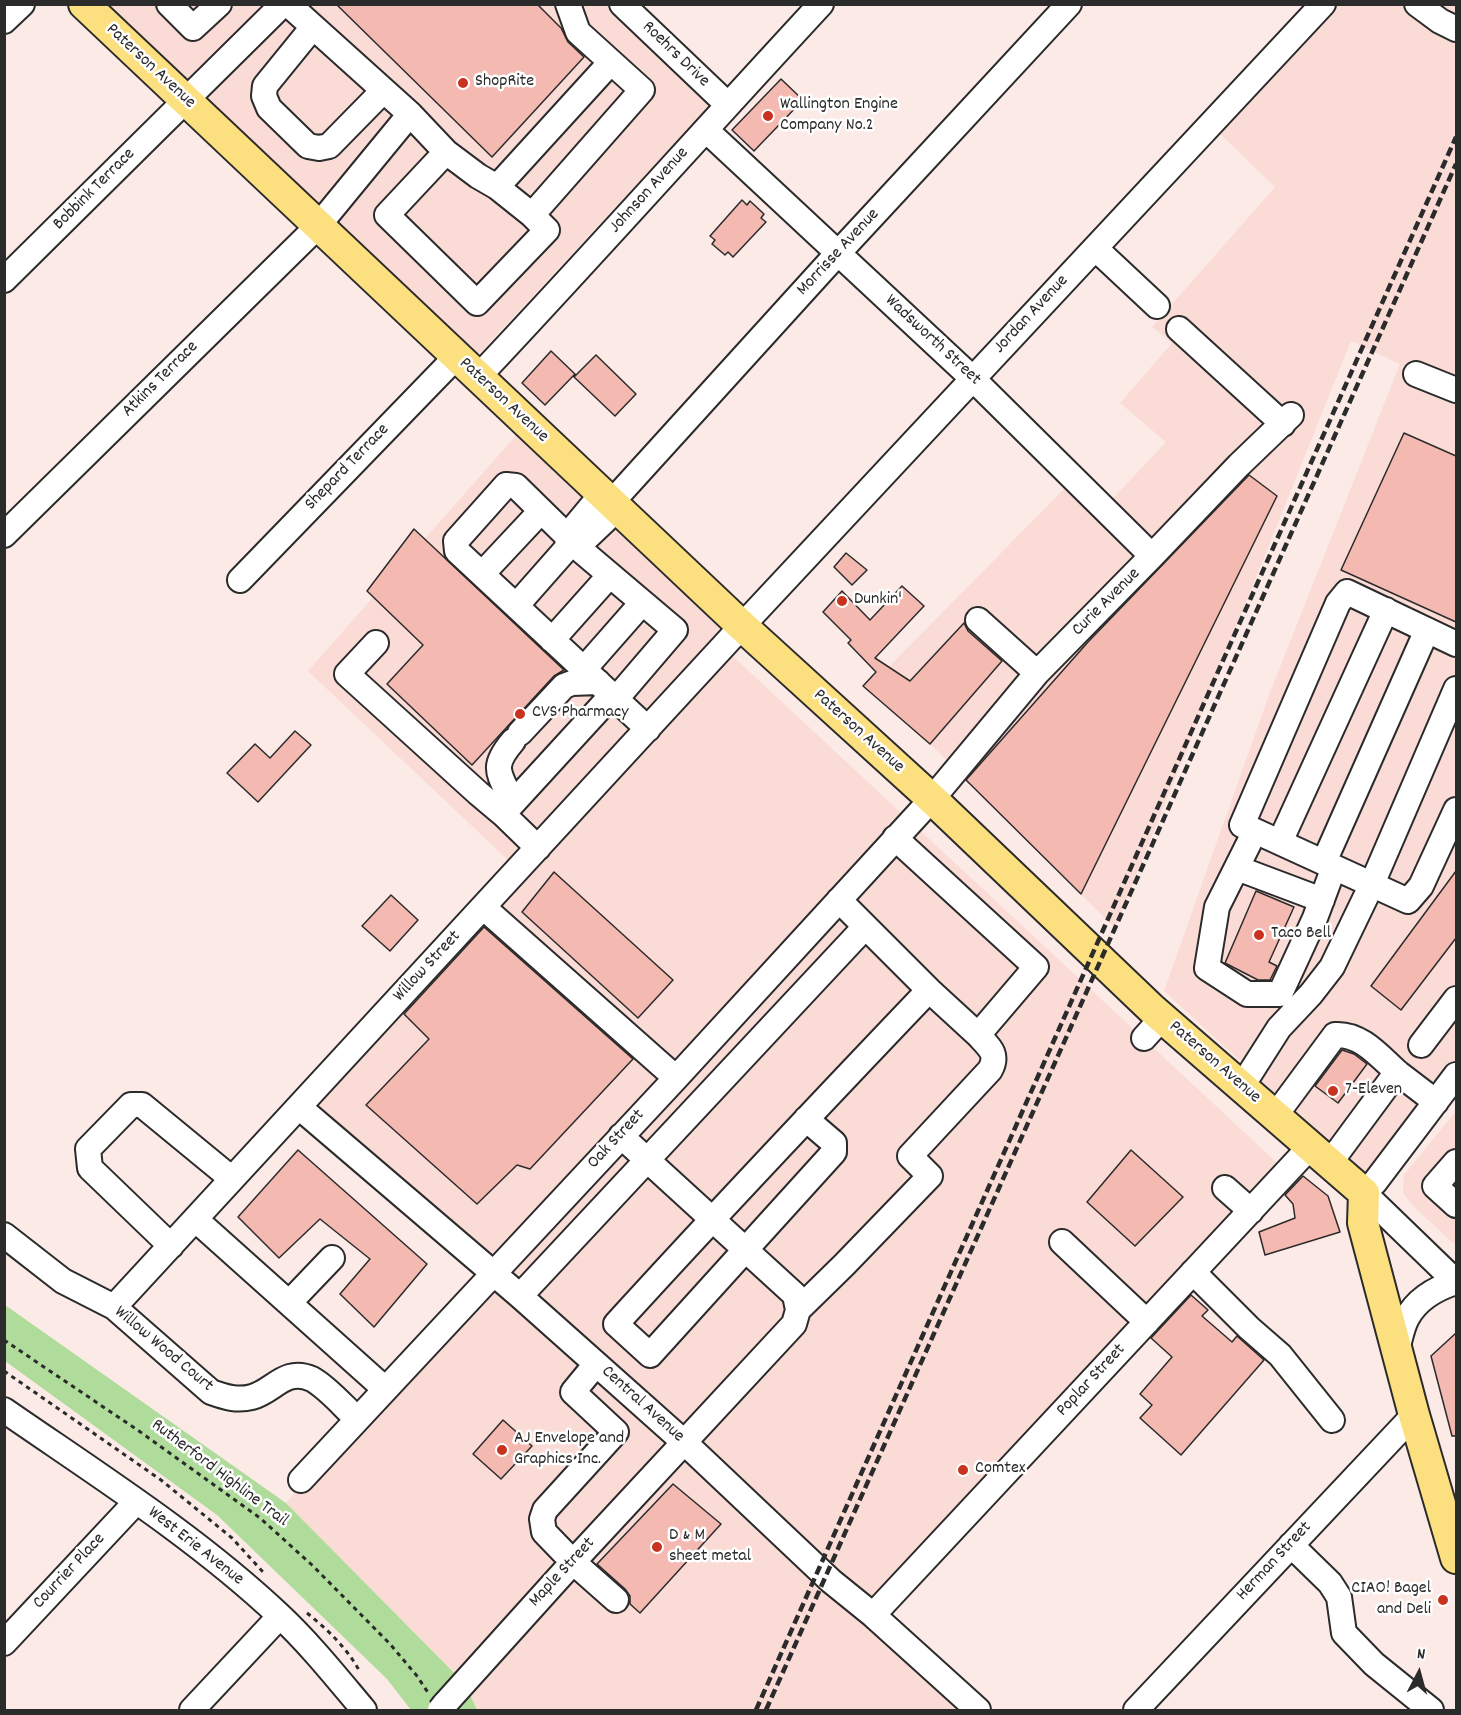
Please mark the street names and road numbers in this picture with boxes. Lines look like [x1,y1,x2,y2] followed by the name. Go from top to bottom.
[637,17,713,93] street label: Roehrs Drive
[101,20,199,114] street label: Paterson Avenue
[606,143,694,239] street label: Johnson Avenue
[49,144,141,236] street label: Bobbink Terrace
[793,205,885,301] street label: Morrisse Avenue
[990,271,1074,359] street label: Jordan Avenue
[879,291,985,391] street label: Wadsworth Street
[118,337,204,423] street label: Atkins Terrace
[454,354,552,448] street label: Paterson Avenue
[301,420,395,516] street label: Shepard Terrace
[1068,564,1146,642] street label: Curie Avenue
[808,685,908,779] street label: Paterson Avenue
[390,927,466,1007] street label: Willow Street
[1163,1017,1265,1109] street label: Paterson Avenue
[584,1106,650,1174] street label: Oak Street
[109,1302,217,1398] street label: Willow Wood Court
[1053,1340,1131,1422] street label: Poplar Street
[596,1362,688,1448] street label: Central Avenue
[146,1415,292,1533] street label: Rutherford Highline Trail
[143,1503,247,1591] street label: West Erie Avenue
[1233,1518,1317,1606] street label: Herman Street
[29,1529,111,1615] street label: Courrier Place
[525,1534,601,1612] street label: Maple Street

